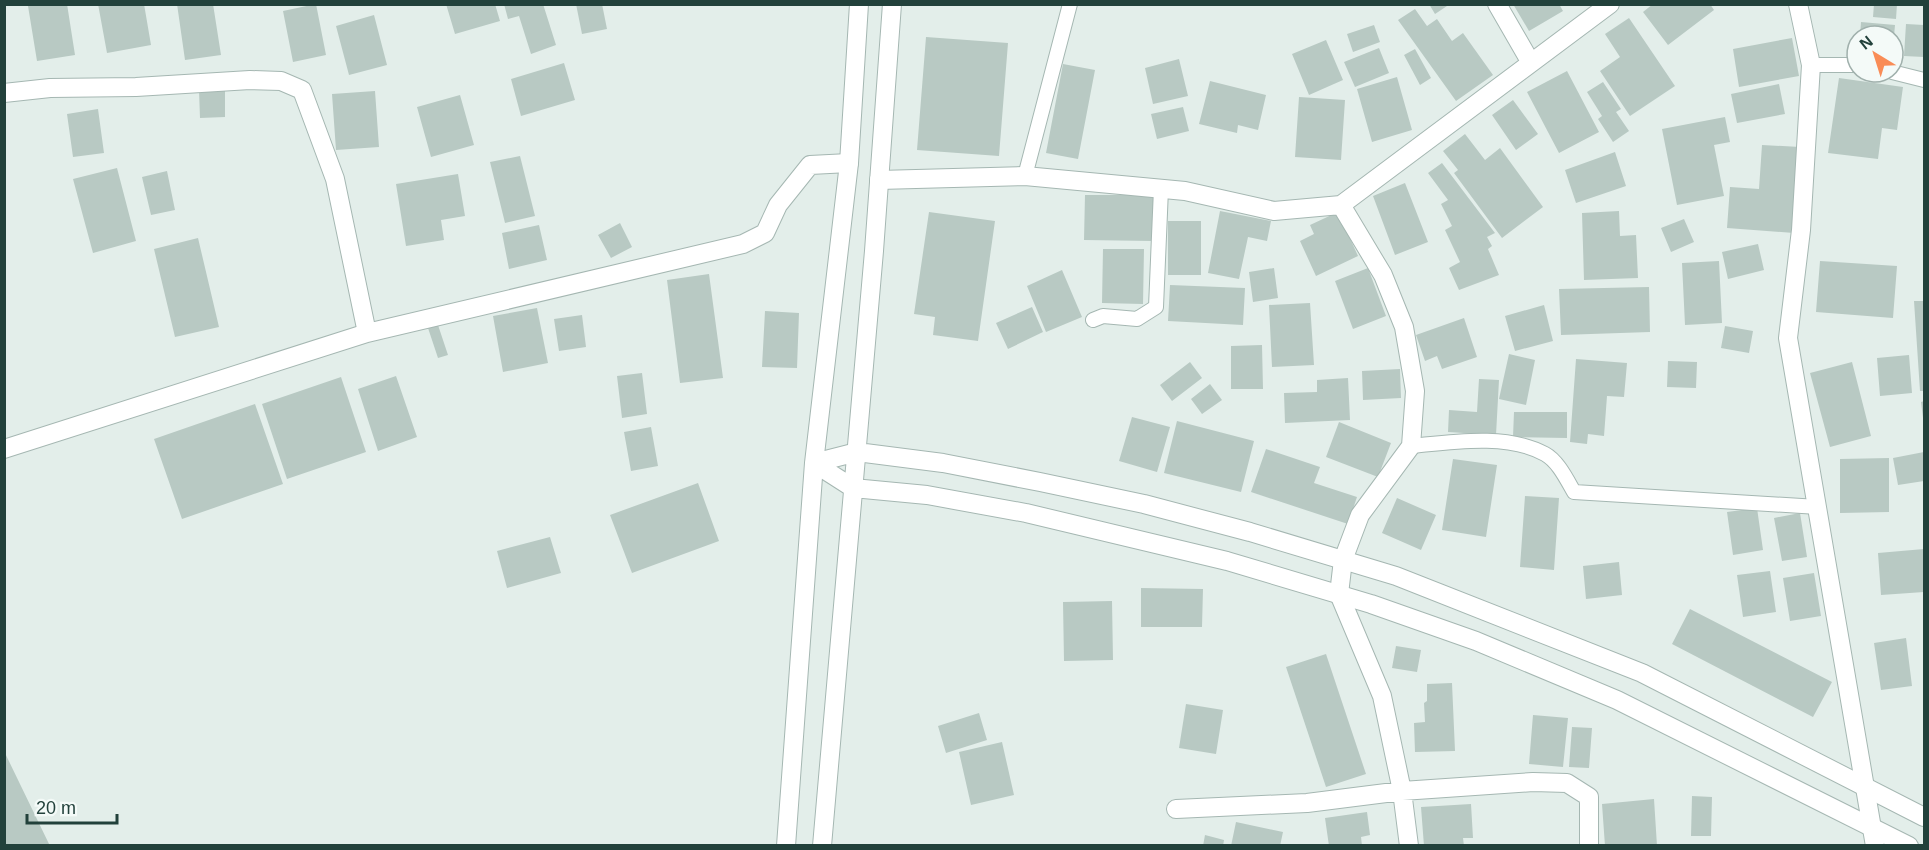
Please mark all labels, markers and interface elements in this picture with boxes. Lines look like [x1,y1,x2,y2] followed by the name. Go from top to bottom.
[1845,24,1905,84] north arrow
[1856,32,1876,53] text: N
[27,787,117,825] scale bar
[36,798,76,818] text: 20 m

